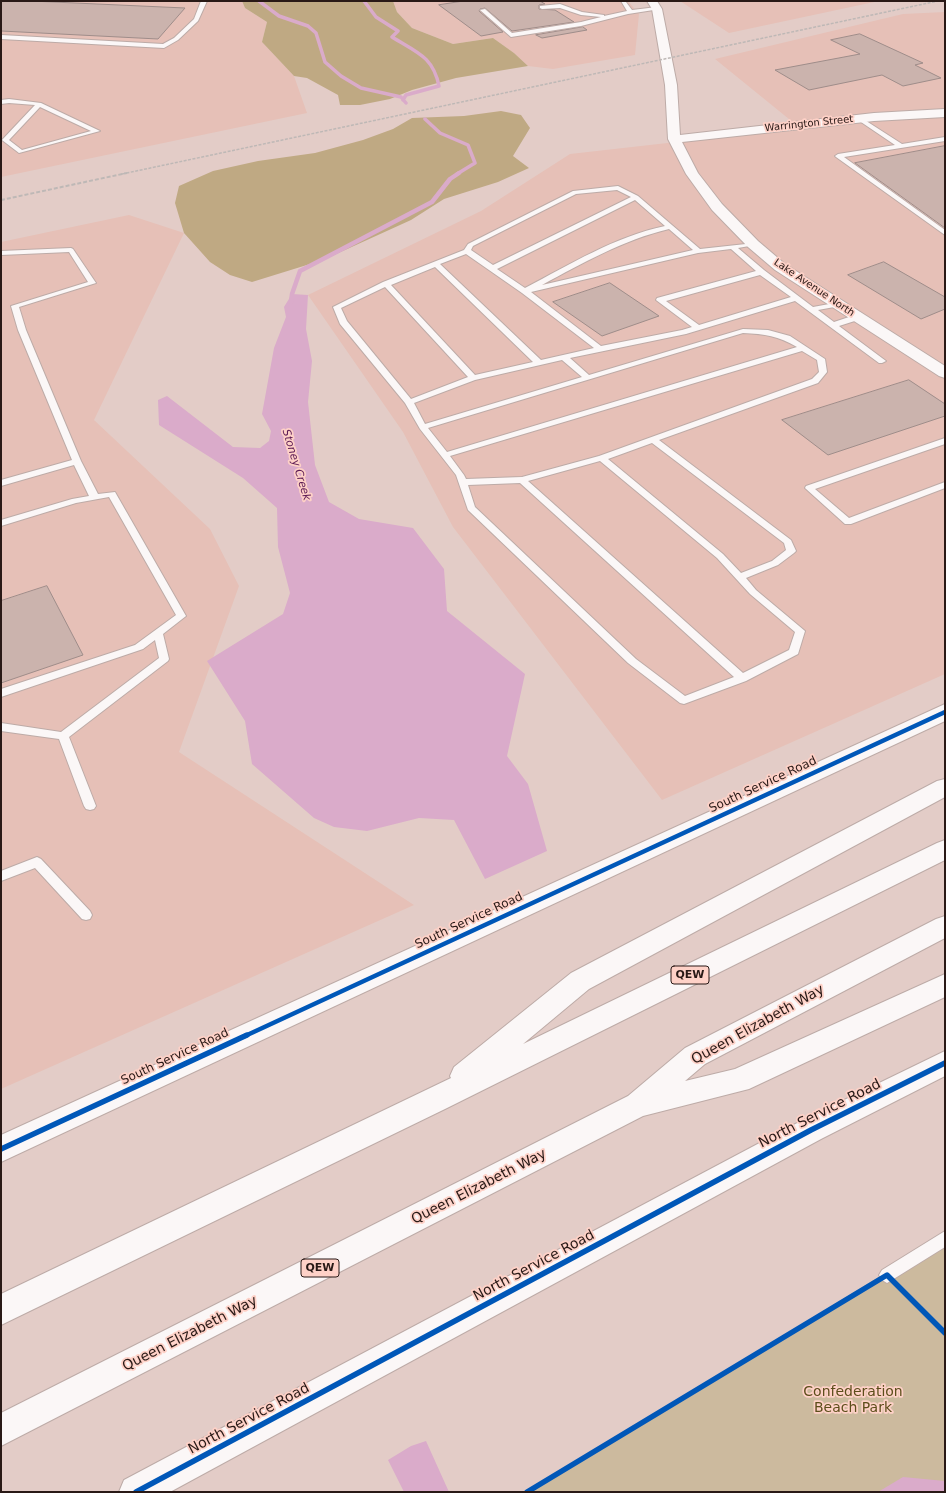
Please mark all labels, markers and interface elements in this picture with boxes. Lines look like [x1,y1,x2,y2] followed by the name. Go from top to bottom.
[764,113,854,135] street label: Warrington Street
[771,257,857,319] street label: Lake Avenue North
[279,428,313,502] water label: Stoney Creek
[707,754,819,816] street label: South Service Road
[413,890,525,952] street label: South Service Road
[671,966,709,984] road number: QEW
[689,982,827,1068] street label: Queen Elizabeth Way
[119,1026,231,1088] street label: South Service Road
[756,1076,884,1152] street label: North Service Road
[409,1146,549,1228] street label: Queen Elizabeth Way
[470,1227,598,1305] street label: North Service Road
[301,1259,339,1277] road number: QEW
[120,1293,260,1375] street label: Queen Elizabeth Way
[185,1380,313,1458] street label: North Service Road
[803,1384,903,1416] park label: Confederation Beach Park

